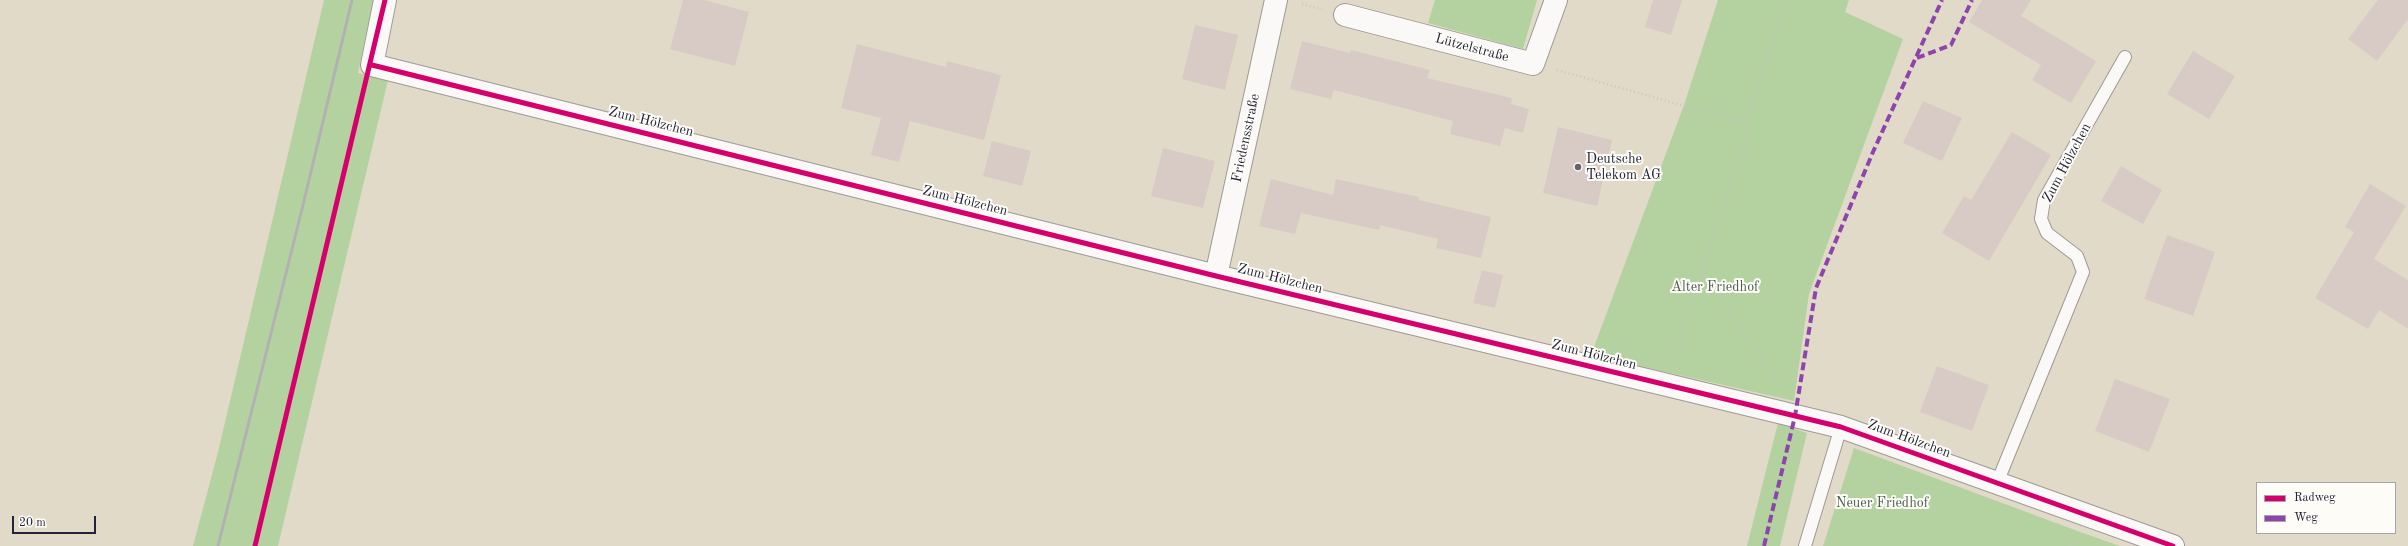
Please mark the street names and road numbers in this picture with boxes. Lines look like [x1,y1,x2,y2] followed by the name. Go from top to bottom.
[1433,30,1511,66] street label: Lützelstraße
[1228,92,1264,184] street label: Friedensstraße
[607,103,695,141] street label: Zum Hölzchen
[2039,121,2095,205] street label: Zum Hölzchen
[921,182,1009,220] street label: Zum Hölzchen
[1236,260,1324,298] street label: Zum Hölzchen
[1550,336,1638,374] street label: Zum Hölzchen
[1865,416,1953,462] street label: Zum Hölzchen

